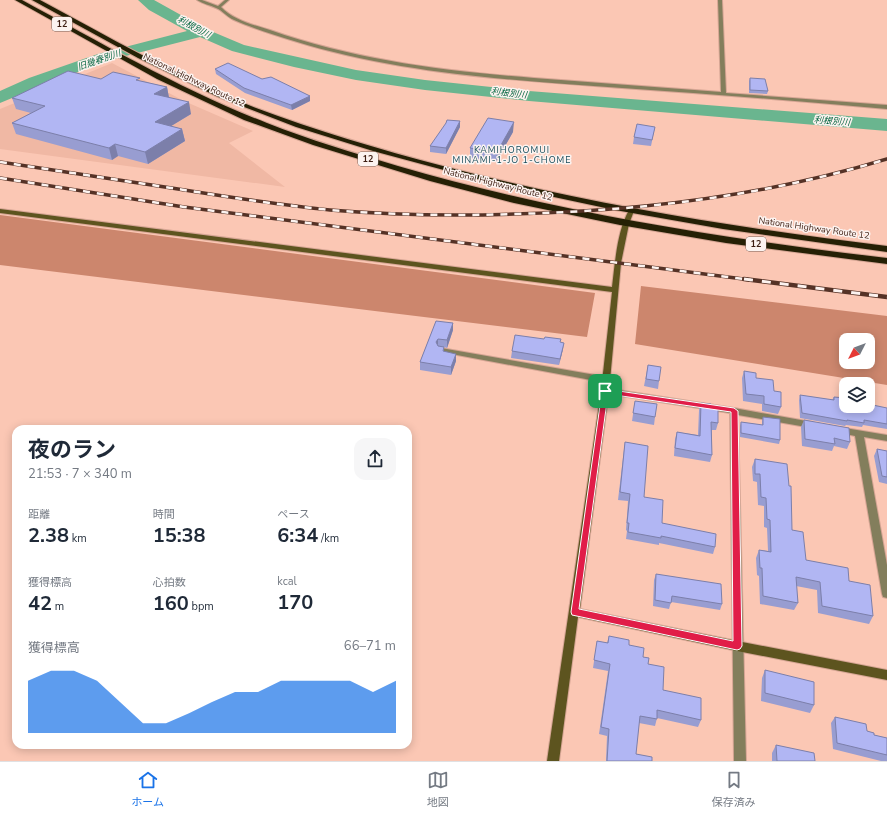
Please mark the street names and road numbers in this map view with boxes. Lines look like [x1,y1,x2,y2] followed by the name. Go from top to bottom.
[52,17,72,31] road number: 12
[141,50,247,110] street label: National Highway Route 12
[358,152,378,166] road number: 12
[442,165,554,203] street label: National Highway Route 12
[758,214,870,242] street label: National Highway Route 12
[746,237,766,251] road number: 12

